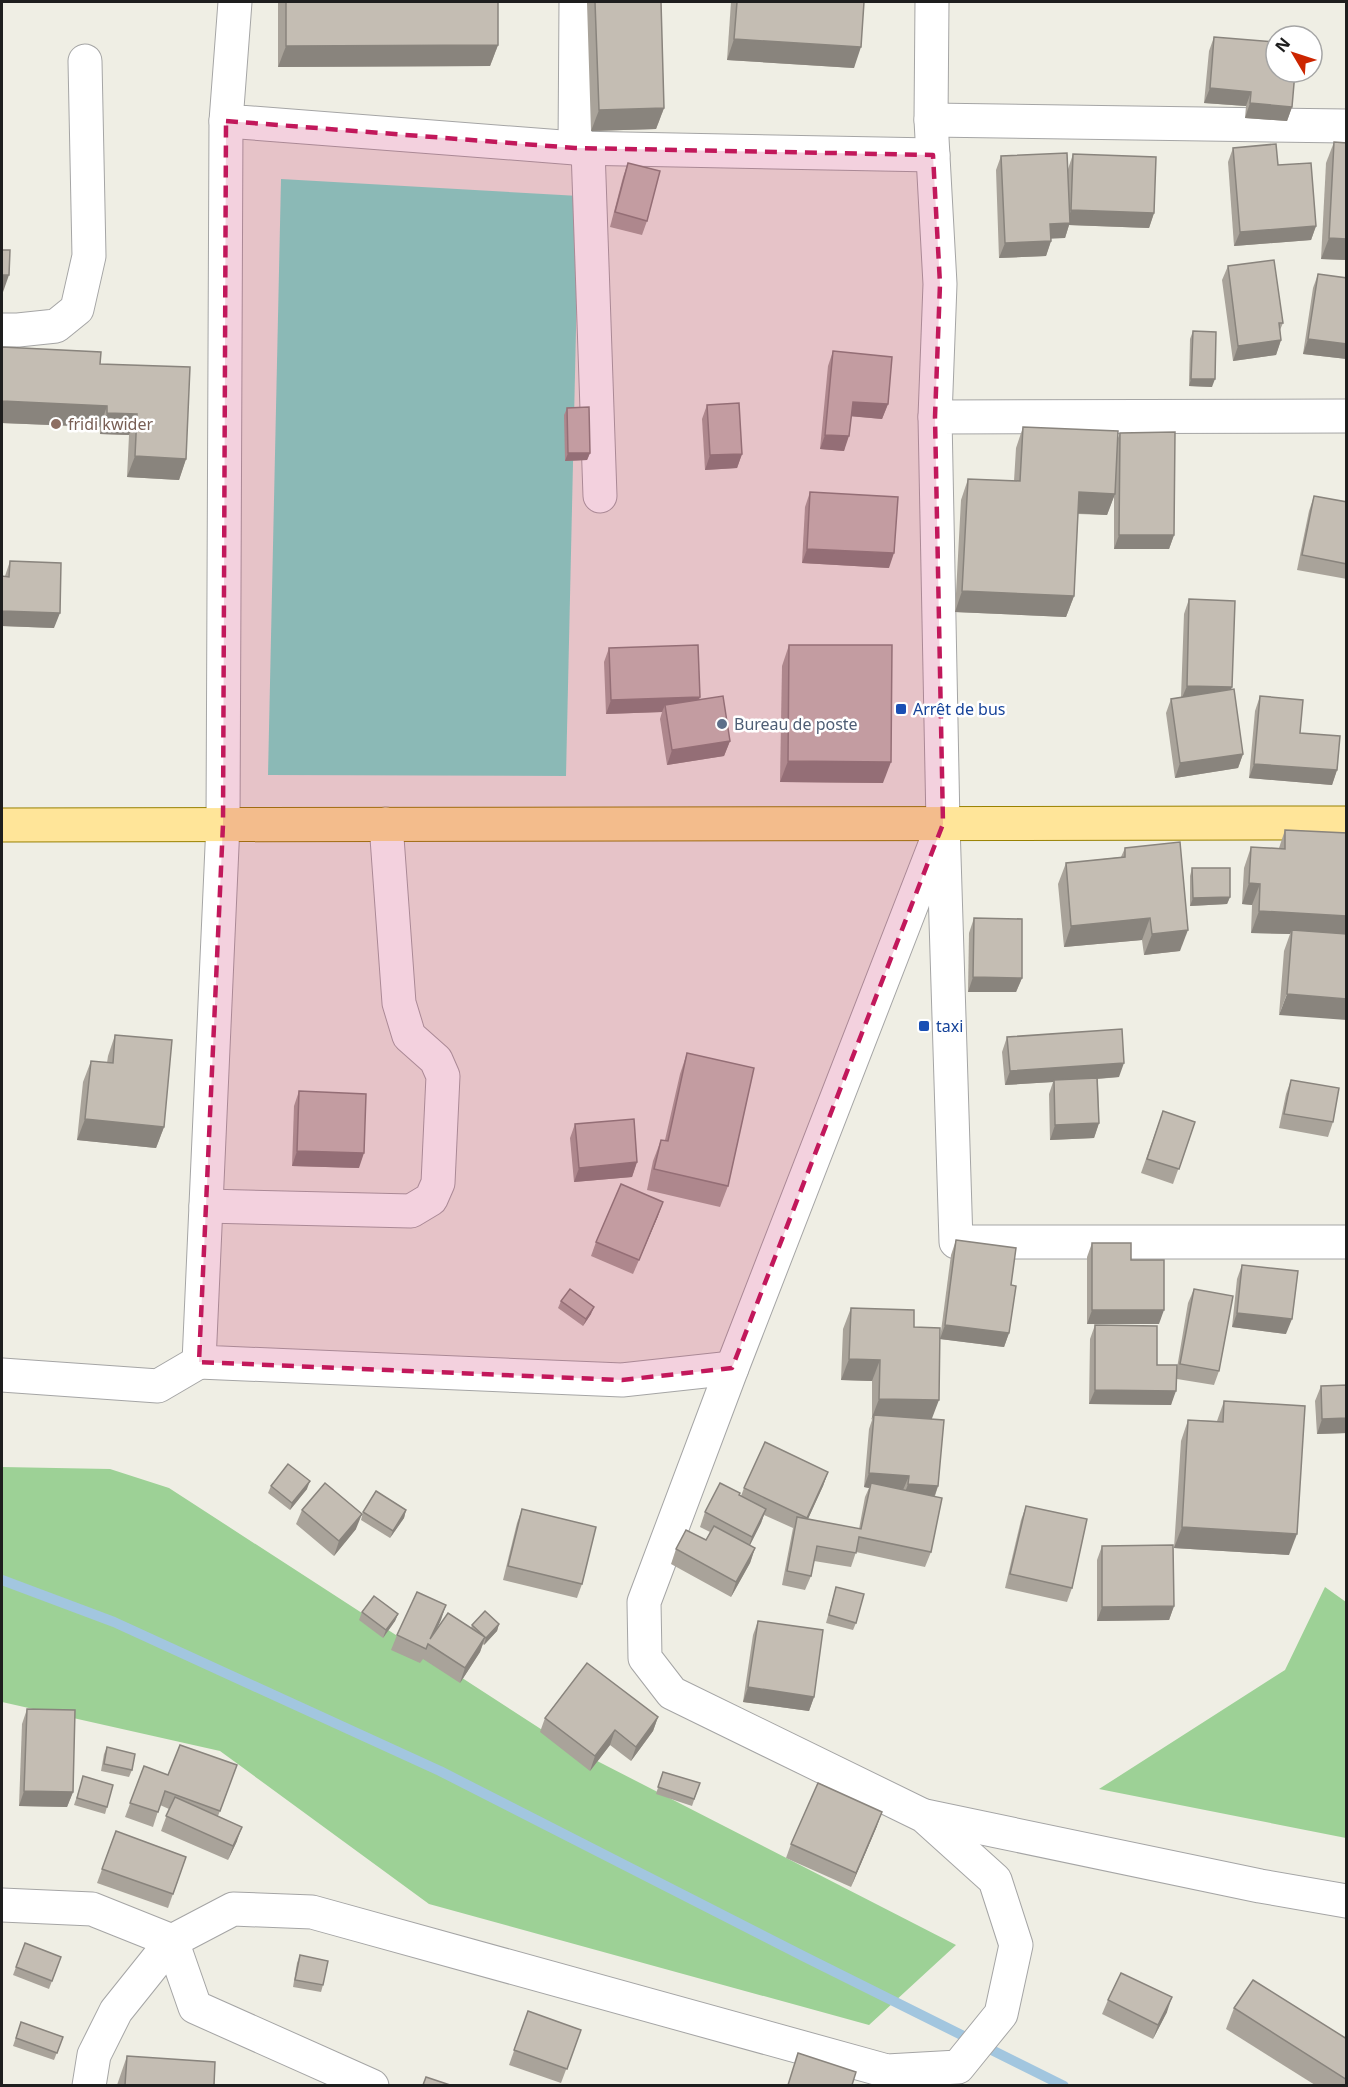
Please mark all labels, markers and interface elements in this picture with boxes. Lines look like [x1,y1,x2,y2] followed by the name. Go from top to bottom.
[1264,24,1324,84] north arrow
[1270,33,1295,57] text: N
[68,413,153,435] place label: fridi kwider
[49,417,63,431] marker: fridi kwider
[913,698,1006,720] place label: Arrêt de bus
[894,702,908,716] marker: Arrêt de bus
[734,713,858,735] place label: Bureau de poste
[715,717,729,731] marker: Bureau de poste
[936,1015,963,1037] place label: taxi
[917,1019,931,1033] marker: taxi

